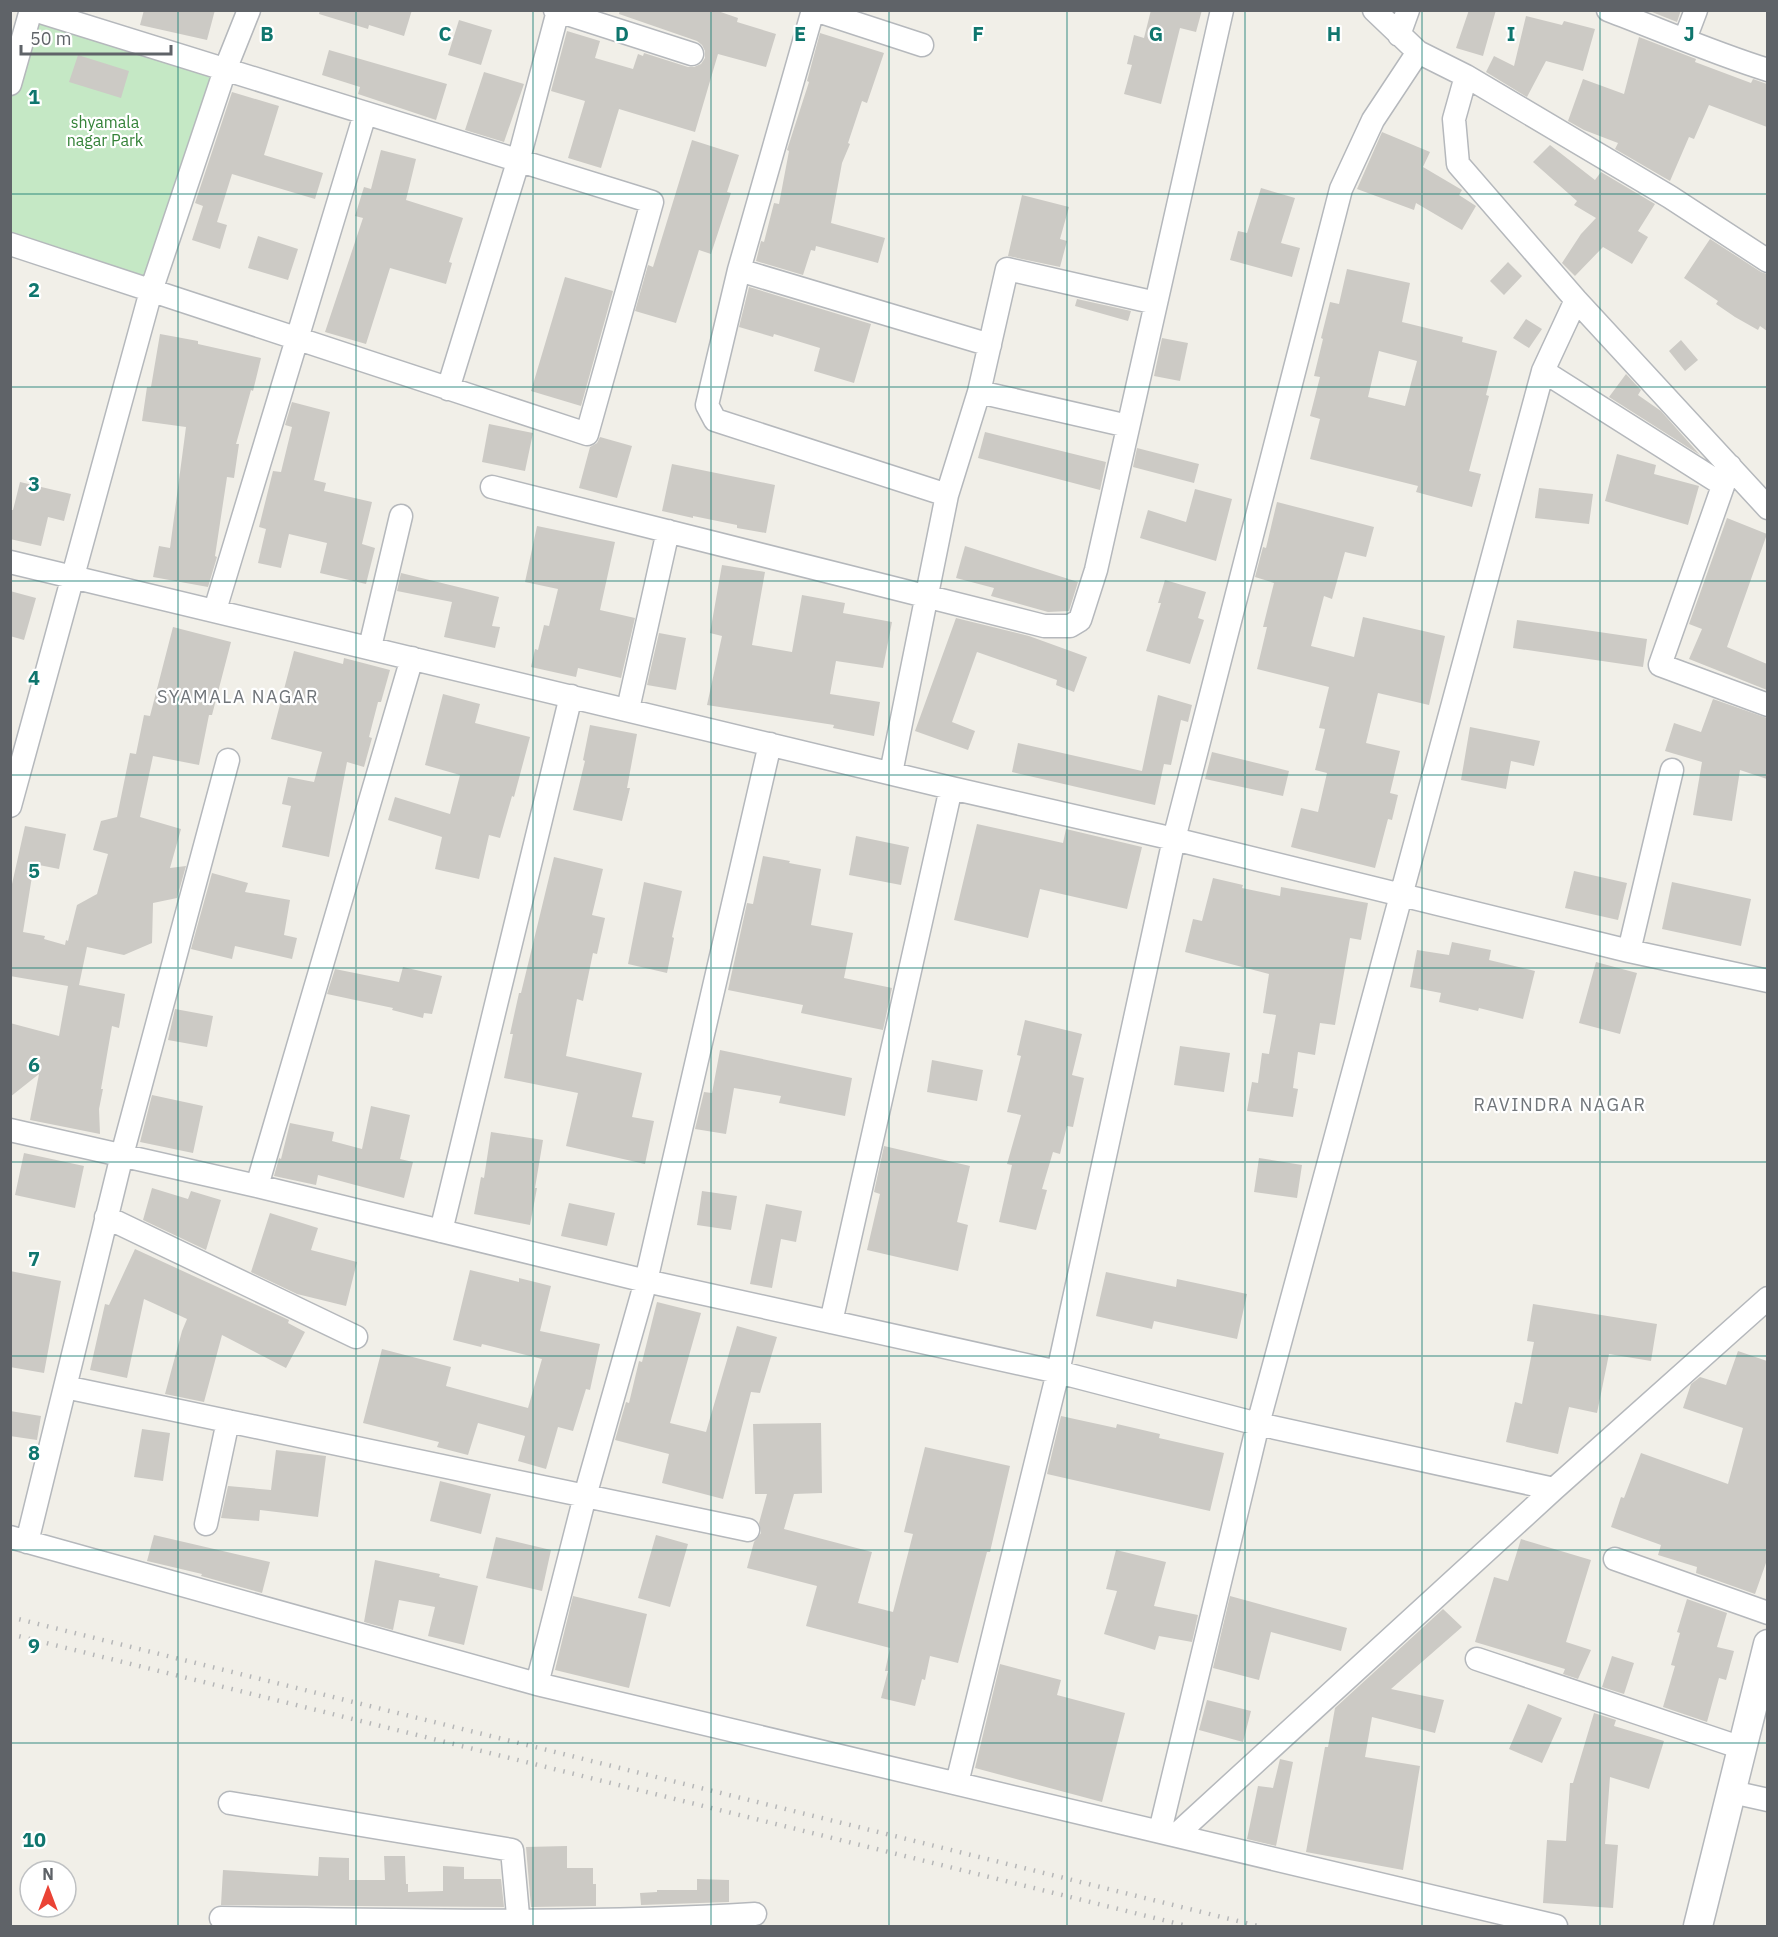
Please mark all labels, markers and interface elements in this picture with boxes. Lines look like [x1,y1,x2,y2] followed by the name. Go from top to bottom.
[21,18,171,56] scale bar
[260,20,274,47] text: B
[438,20,452,47] text: C
[615,20,629,47] text: D
[794,20,806,47] text: E
[972,20,984,47] text: F
[1149,20,1163,47] text: G
[1327,20,1341,47] text: H
[1507,20,1515,47] text: I
[1683,20,1695,47] text: J
[30,27,72,50] text: 50 m
[28,83,40,110] text: 1
[67,112,144,150] park label: shyamala nagar Park
[28,276,40,303] text: 2
[28,470,40,497] text: 3
[28,664,40,691] text: 4
[157,685,319,708] district label: SYAMALA NAGAR
[28,857,40,884] text: 5
[28,1051,40,1078] text: 6
[1473,1093,1647,1116] district label: RAVINDRA NAGAR
[28,1245,40,1272] text: 7
[28,1439,40,1466] text: 8
[28,1632,40,1659] text: 9
[22,1826,46,1853] text: 10
[18,1859,78,1919] north arrow
[42,1864,54,1884] text: N

